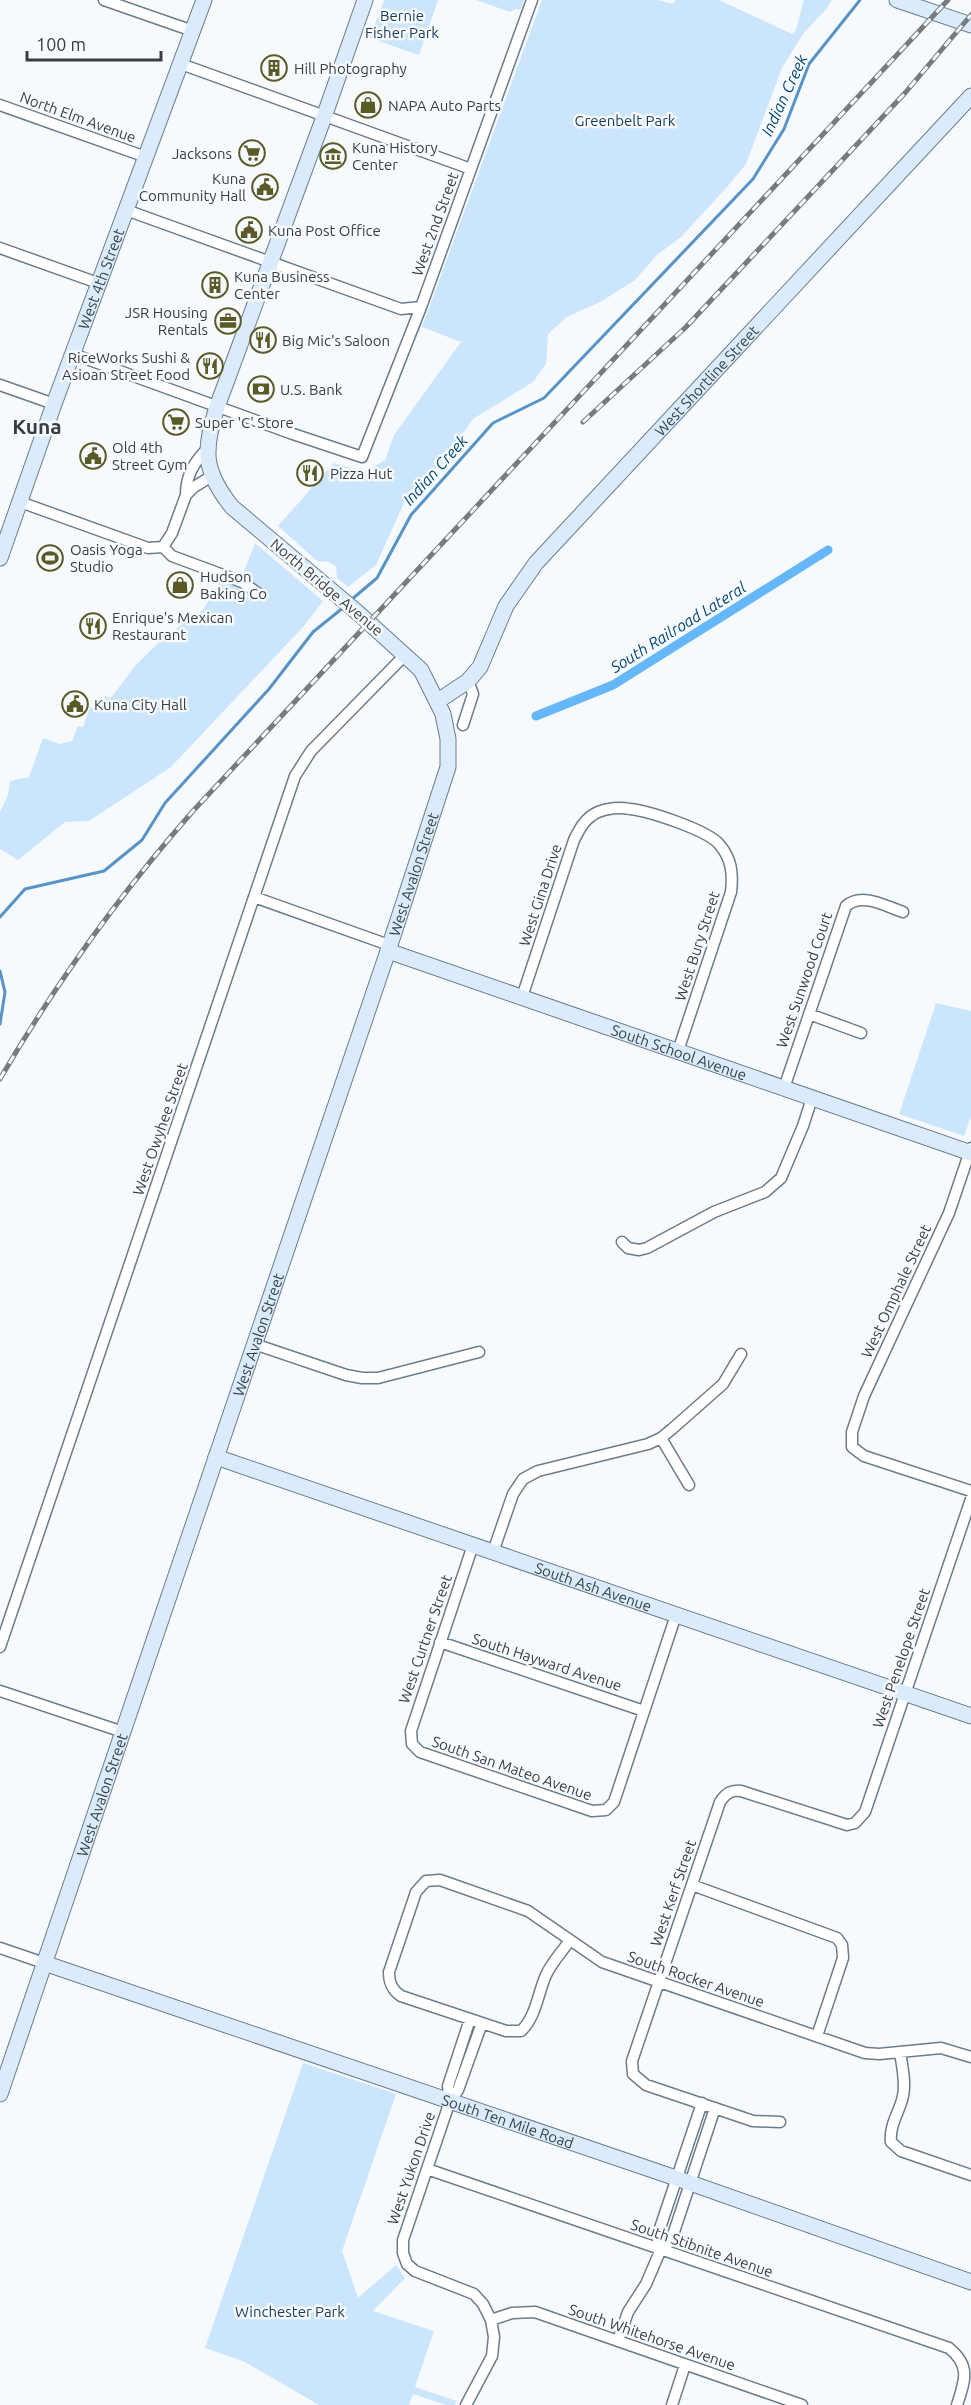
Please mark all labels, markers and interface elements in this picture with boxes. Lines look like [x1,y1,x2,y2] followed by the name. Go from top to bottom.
[365,7,439,41] park label: Bernie Fisher Park
[27,24,160,62] scale bar
[36,34,86,54] text: 100 m
[757,51,811,138] water label: Indian Creek
[259,53,289,83] building icon: Hill Photography
[294,60,407,77] place label: Hill Photography
[18,88,138,146] street label: North Elm Avenue
[353,90,383,120] shop icon: NAPA Auto Parts
[388,97,501,114] place label: NAPA Auto Parts
[575,112,676,129] park label: Greenbelt Park
[237,138,267,168] supermarket icon: Jacksons
[352,139,438,173] place label: Kuna History Center
[318,141,348,171] museum icon: Kuna History Center
[172,145,232,162] place label: Jacksons
[139,170,246,204] place label: Kuna Community Hall
[408,170,462,278] street label: West 2nd Street
[250,172,280,202] public building icon: Kuna Community Hall
[234,215,264,245] public building icon: Kuna Post Office
[268,222,381,239] place label: Kuna Post Office
[74,226,127,331] street label: West 4th Street
[234,268,329,302] place label: Kuna Business Center
[200,270,230,300] building icon: Kuna Business Center
[125,304,208,338] place label: JSR Housing Rentals
[213,306,243,336] office icon: JSR Housing Rentals
[651,322,762,439] street label: West Shortline Street
[248,325,278,355] restaurant icon: Big Mic's Saloon
[282,332,390,349] place label: Big Mic's Saloon
[62,349,190,383] place label: RiceWorks Sushi & Asioan Street Food
[195,351,225,381] restaurant icon: RiceWorks Sushi & Asioan Street Food
[246,374,276,404] bank icon: U.S. Bank
[280,381,343,398] place label: U.S. Bank
[161,407,191,437] supermarket icon: Super 'C' Store
[12,414,62,438] district label: Kuna
[195,414,294,431] place label: Super 'C' Store
[399,431,472,509] water label: Indian Creek
[112,439,187,473] place label: Old 4th Street Gym
[78,441,108,471] public building icon: Old 4th Street Gym
[295,458,325,488] restaurant icon: Pizza Hut
[330,465,393,482] place label: Pizza Hut
[267,535,387,639] street label: North Bridge Avenue
[70,541,143,575] place label: Oasis Yoga Studio
[35,543,65,573] sports icon: Oasis Yoga Studio
[200,568,267,602] place label: Hudson Baking Co
[165,570,195,600] shop icon: Hudson Baking Co
[606,578,749,677] water label: South Railroad Lateral
[112,609,233,643] place label: Enrique's Mexican Restaurant
[78,611,108,641] restaurant icon: Enrique's Mexican Restaurant
[60,689,90,719] public building icon: Kuna City Hall
[94,696,187,713] place label: Kuna City Hall
[385,810,441,938] street label: West Avalon Street
[515,842,565,948] street label: West Gina Drive
[671,889,723,1003] street label: West Bury Street
[773,910,835,1050] street label: West Sunwood Court
[609,1021,749,1083] street label: South School Avenue
[129,1060,191,1197] street label: West Owyhee Street
[858,1222,934,1360] street label: West Omphale Street
[229,1271,287,1398] street label: West Avalon Street
[533,1559,654,1614] street label: South Ash Avenue
[395,1572,455,1706] street label: West Curtner Street
[869,1586,933,1730] street label: West Penelope Street
[470,1630,624,1694] street label: South Hayward Avenue
[73,1731,130,1859] street label: West Avalon Street
[430,1733,594,1803] street label: South San Mateo Avenue
[647,1837,699,1949] street label: West Kerf Street
[625,1948,767,2010] street label: South Rocker Avenue
[440,2091,576,2151] street label: South Ten Mile Road
[384,2109,438,2227] street label: West Yukon Drive
[629,2216,775,2280] street label: South Stibnite Avenue
[566,2300,738,2374] street label: South Whitehorse Avenue
[235,2303,345,2320] park label: Winchester Park

